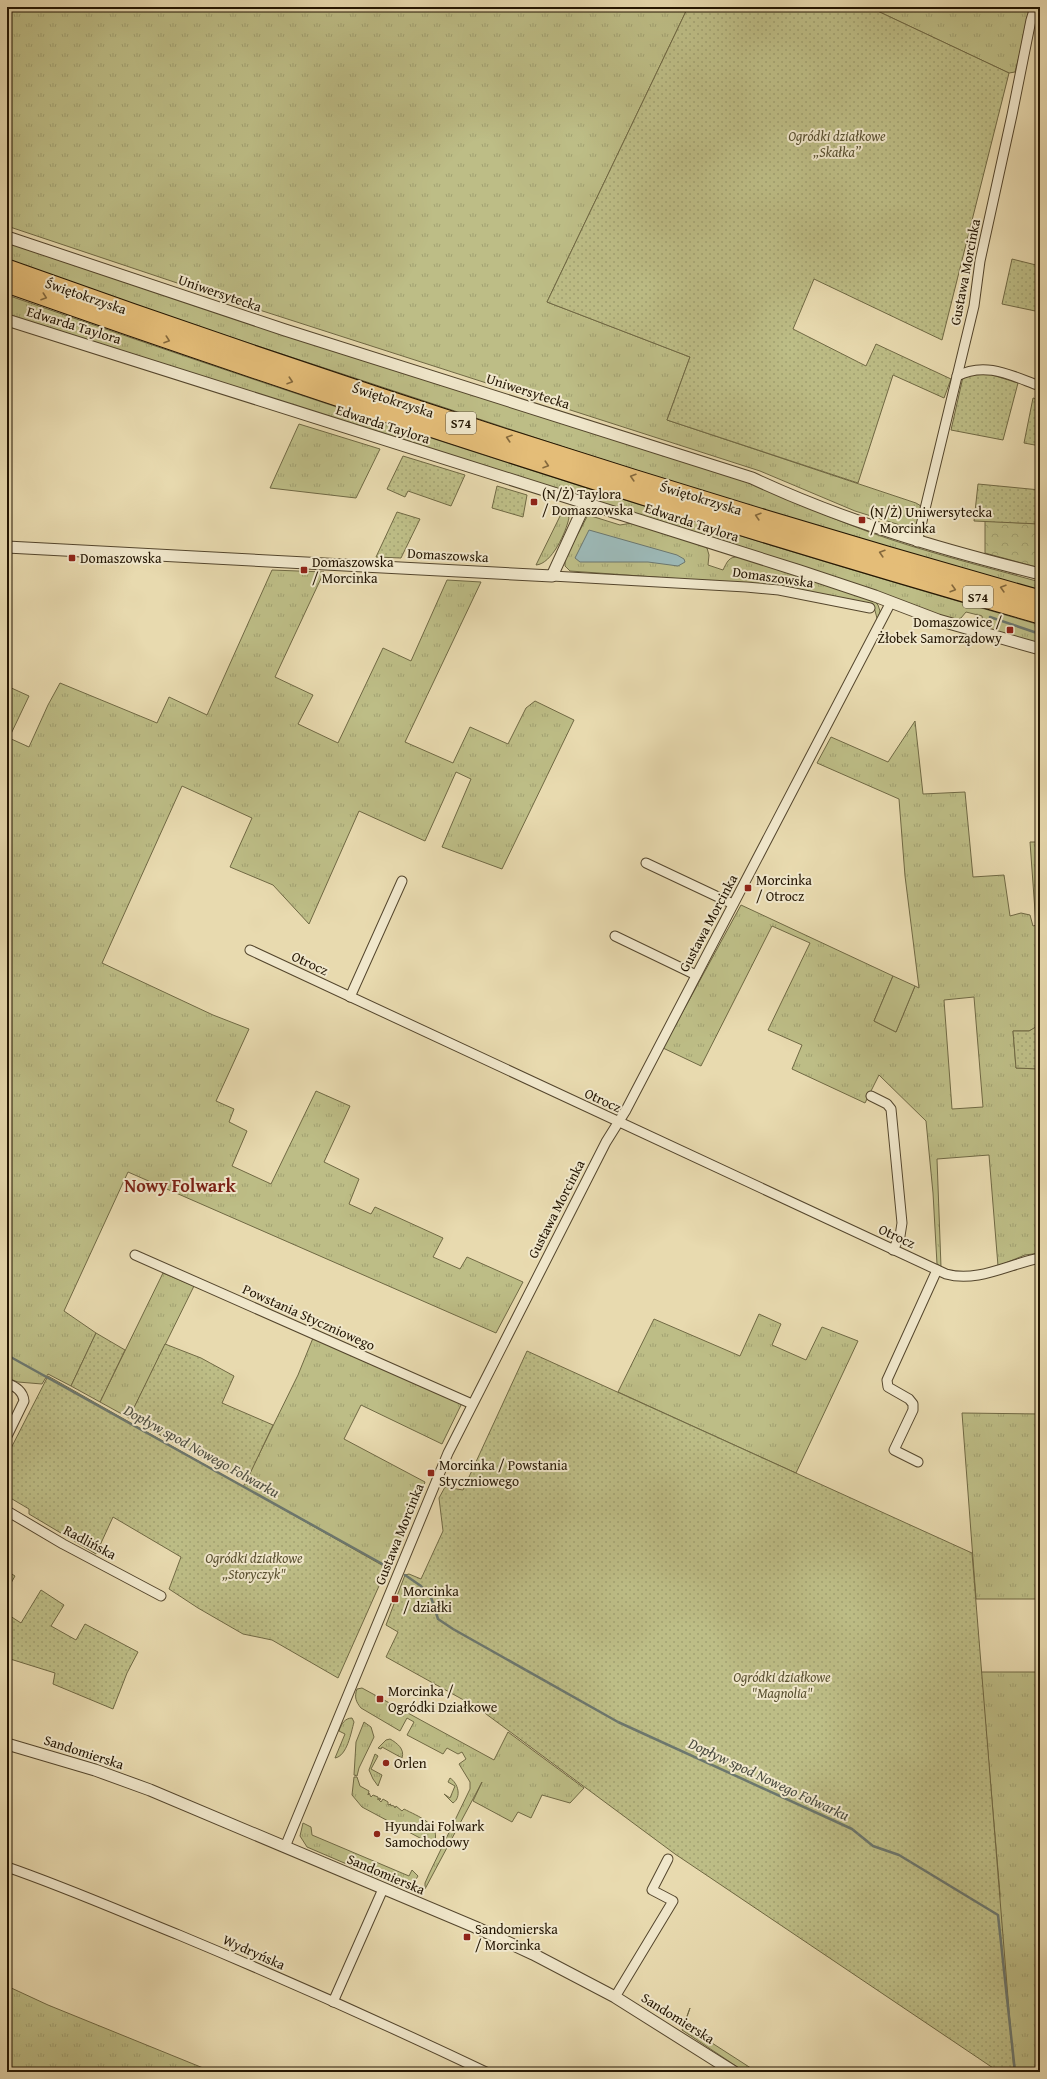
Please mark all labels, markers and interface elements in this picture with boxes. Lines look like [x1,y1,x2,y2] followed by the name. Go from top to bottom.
[788,126,886,162] park label: Ogródki działkowe „Skałka”
[945,217,985,327] street label: Gustawa Morcinka
[176,269,265,317] street label: Uniwersytecka
[43,273,130,319] street label: Świętokrzyska
[40,292,47,300] one-way arrow
[24,301,124,349] street label: Edwarda Taylora
[163,335,170,343] one-way arrow
[484,368,573,414] street label: Uniwersytecka
[286,377,293,385] one-way arrow
[350,377,437,423] street label: Świętokrzyska
[333,399,433,449] street label: Edwarda Taylora
[446,412,476,434] road number: S74
[506,434,513,443] one-way arrow
[543,460,550,469] one-way arrow
[630,473,637,482] one-way arrow
[658,476,745,520] street label: Świętokrzyska
[542,484,634,520] place label: (N/Ż) Taylora / Domaszowska
[529,497,539,507] marker: (N/Ż) Taylora / Domaszowska
[642,497,742,547] street label: Edwarda Taylora
[870,502,992,538] place label: (N/Ż) Uniwersytecka / Morcinka
[754,512,761,521] one-way arrow
[857,515,867,525] marker: (N/Ż) Uniwersytecka / Morcinka
[407,543,490,567] street label: Domaszowska
[80,548,162,568] place label: Domaszowska
[879,549,886,558] one-way arrow
[312,552,394,588] place label: Domaszowska / Morcinka
[67,553,77,563] marker: Domaszowska
[731,561,815,593] street label: Domaszowska
[299,565,309,575] marker: Domaszowska / Morcinka
[949,584,956,593] one-way arrow
[999,585,1006,593] one-way arrow
[963,586,993,608] road number: S74
[877,612,1002,648] place label: Domaszowice / Żłobek Samorządowy
[1005,625,1015,635] marker: Domaszowice / Żłobek Samorządowy
[674,870,742,975] street label: Gustawa Morcinka
[756,870,812,906] place label: Morcinka / Otrocz
[743,883,753,893] marker: Morcinka / Otrocz
[288,946,332,980] street label: Otrocz
[581,1083,625,1117] street label: Otrocz
[523,1156,590,1262] street label: Gustawa Morcinka
[124,1172,237,1199] district label: Nowy Folwark
[875,1219,919,1253] street label: Otrocz
[240,1279,378,1355] street label: Powstania Styczniowego
[119,1399,284,1503] water label: Dopływ spod Nowego Folwarku
[439,1455,568,1491] place label: Morcinka / Powstania Styczniowego
[426,1468,436,1478] marker: Morcinka / Powstania Styczniowego
[369,1480,429,1588] street label: Gustawa Morcinka
[60,1520,120,1564] street label: Radlińska
[205,1548,303,1584] park label: Ogródki działkowe ,,Storyczyk"
[403,1581,459,1617] place label: Morcinka / działki
[390,1594,400,1604] marker: Morcinka / działki
[733,1667,831,1703] park label: Ogródki działkowe "Magnolia"
[388,1681,498,1717] place label: Morcinka / Ogródki Działkowe
[375,1694,385,1704] marker: Morcinka / Ogródki Działkowe
[41,1730,127,1774] street label: Sandomierska
[684,1732,853,1826] water label: Dopływ spod Nowego Folwarku
[394,1753,427,1773] place label: Orlen
[381,1758,391,1768] marker: Orlen
[385,1816,485,1852] place label: Hyundai Folwark Samochodowy
[372,1829,382,1839] marker: Hyundai Folwark Samochodowy
[344,1849,428,1900] street label: Sandomierska
[475,1919,558,1955] place label: Sandomierska / Morcinka
[220,1929,289,1975] street label: Wydryńska
[462,1932,472,1942] marker: Sandomierska / Morcinka
[638,1988,719,2049] street label: Sandomierska

